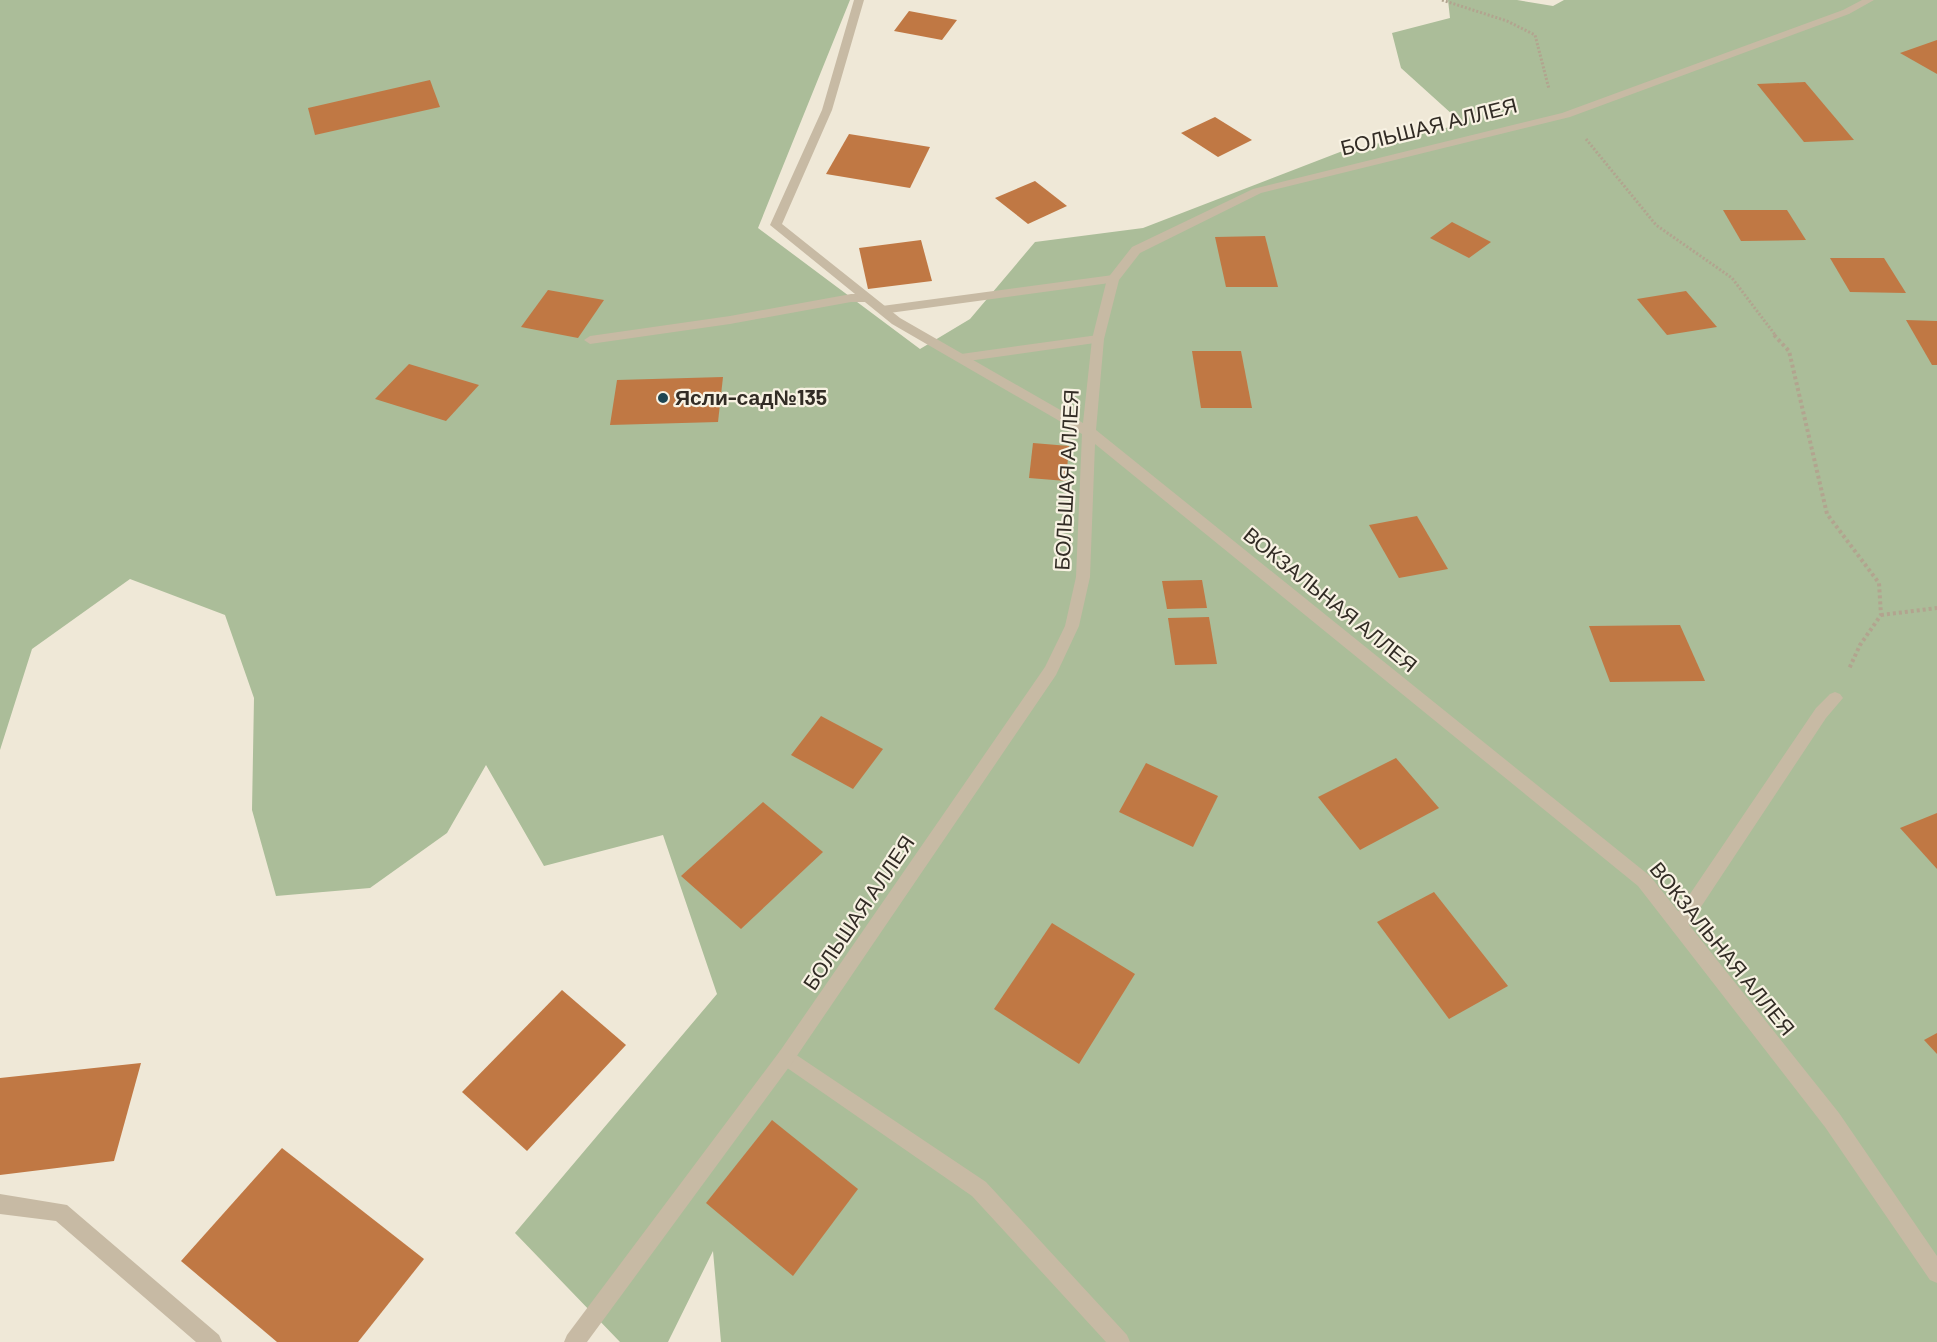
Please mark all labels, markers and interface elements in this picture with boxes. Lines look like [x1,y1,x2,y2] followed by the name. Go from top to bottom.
[1338,92,1519,160] street label: БОЛЬШАЯ АЛЛЕЯ
[675,384,827,409] place label: Ясли-сад№135
[1048,389,1083,571] street label: БОЛЬШАЯ АЛЛЕЯ
[656,391,670,405] marker: Ясли-сад№135
[1239,521,1423,677] street label: ВОКЗАЛЬНАЯ АЛЛЕЯ
[797,830,919,994] street label: БОЛЬШАЯ АЛЛЕЯ
[1645,856,1801,1040] street label: ВОКЗАЛЬНАЯ АЛЛЕЯ

